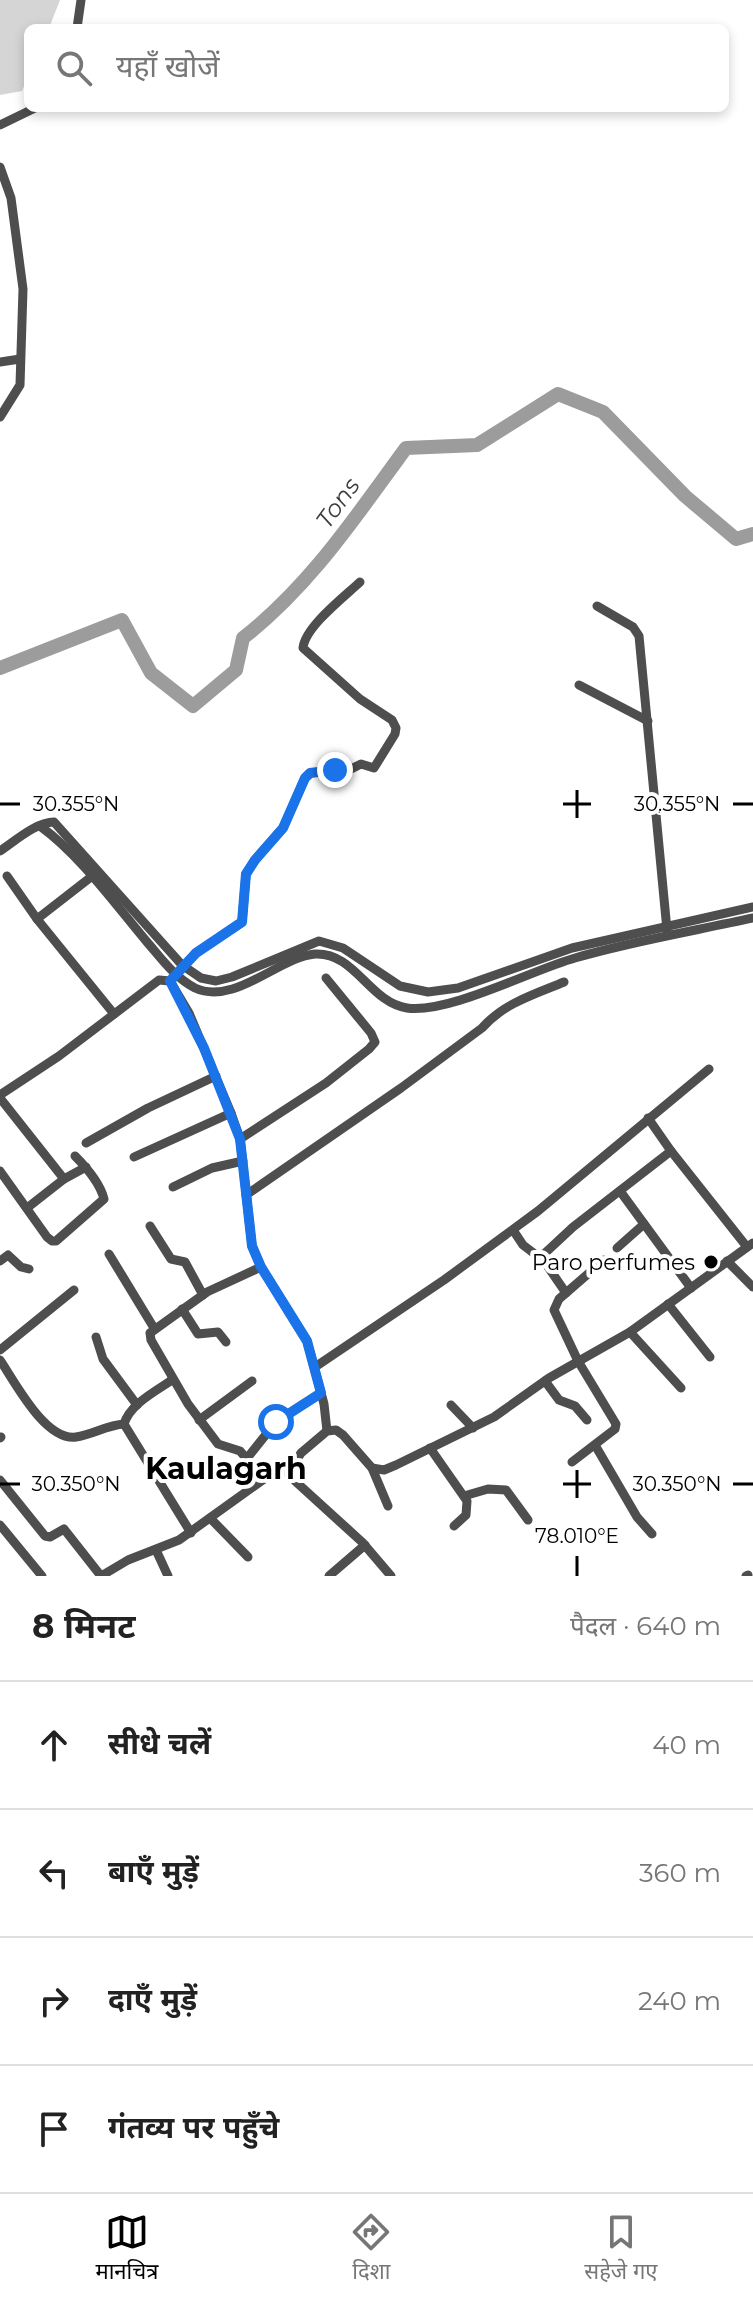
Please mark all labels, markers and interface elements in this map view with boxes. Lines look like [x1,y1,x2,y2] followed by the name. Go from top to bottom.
[24,24,729,112] search box
[52,46,96,90] icon: search
[116,48,220,85] text: यहाँ खोजें
[310,472,366,534] water label: Tons
[317,752,353,788] route end
[33,792,119,816] text: 30.355°N
[634,792,720,816] text: 30.355°N
[532,1249,695,1276] place label: Paro perfumes
[702,1253,720,1271] marker: Paro perfumes
[258,1404,294,1440] route start
[145,1450,307,1487] district label: Kaulagarh
[31,1472,121,1496] text: 30.350°N
[632,1472,722,1496] text: 30.350°N
[535,1524,619,1548] text: 78.010°E
[32,1605,135,1647] text: 8 मिनट
[570,1610,721,1642] text: पैदल · 640 m
[32,1723,76,1767] icon: ahead
[108,1725,211,1762] text: सीधे चलें
[652,1729,721,1761] text: 40 m
[32,1851,76,1895] icon: left
[108,1853,199,1890] text: बाएँ मुड़ें
[639,1857,721,1889] text: 360 m
[32,1979,76,2023] icon: right
[108,1981,197,2018] text: दाएँ मुड़ें
[638,1985,721,2017] text: 240 m
[32,2107,76,2151] icon: arrive
[108,2109,279,2146] text: गंतव्य पर पहुँचे
[95,2210,158,2288] tab: मानचित्र
[349,2210,393,2288] tab: दिशा
[584,2210,658,2288] tab: सहेजे गए

